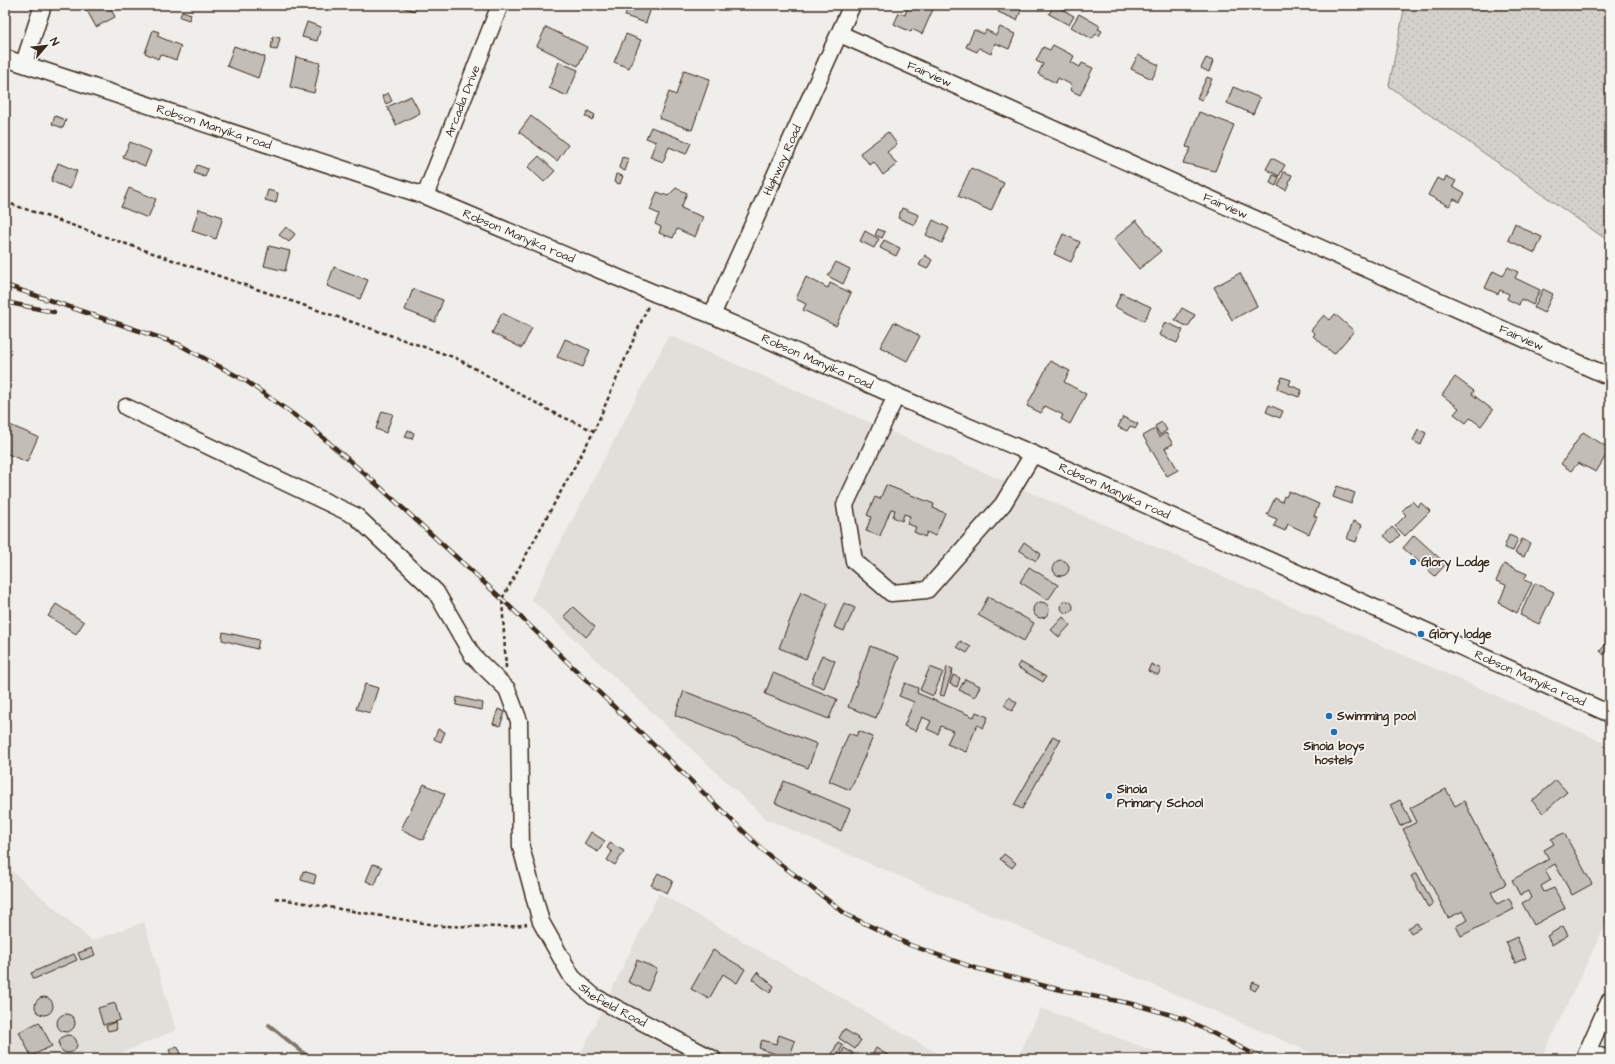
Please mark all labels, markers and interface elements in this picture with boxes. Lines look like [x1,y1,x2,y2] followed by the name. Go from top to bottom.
[26,26,66,66] north arrow
[46,35,63,48] text: N
[904,57,955,92] street label: Fairview
[441,62,485,140] street label: Arcadia Drive
[154,100,274,154] street label: Robson Manyika road
[759,122,806,198] street label: Highway Road
[1200,189,1251,224] street label: Fairview
[460,205,577,267] street label: Robson Manyika road
[1496,321,1547,355] street label: Fairview
[759,330,876,394] street label: Robson Manyika road
[1056,459,1172,524] street label: Robson Manyika road
[1421,554,1490,573] place label: Glory Lodge
[1408,557,1418,567] marker: Glory Lodge
[1429,626,1492,645] place label: Glory lodge
[1416,629,1426,639] marker: Glory lodge
[1472,646,1588,711] street label: Robson Manyika road
[1336,708,1416,727] place label: Swimming pool
[1324,711,1334,721] marker: Swimming pool
[1329,727,1339,737] marker: Sinoia boys hostels
[1302,738,1365,769] place label: Sinoia boys hostels
[1116,781,1203,813] place label: Sinoia Primary School
[1104,791,1114,801] marker: Sinoia Primary School
[575,979,649,1032] street label: Shefield Road

